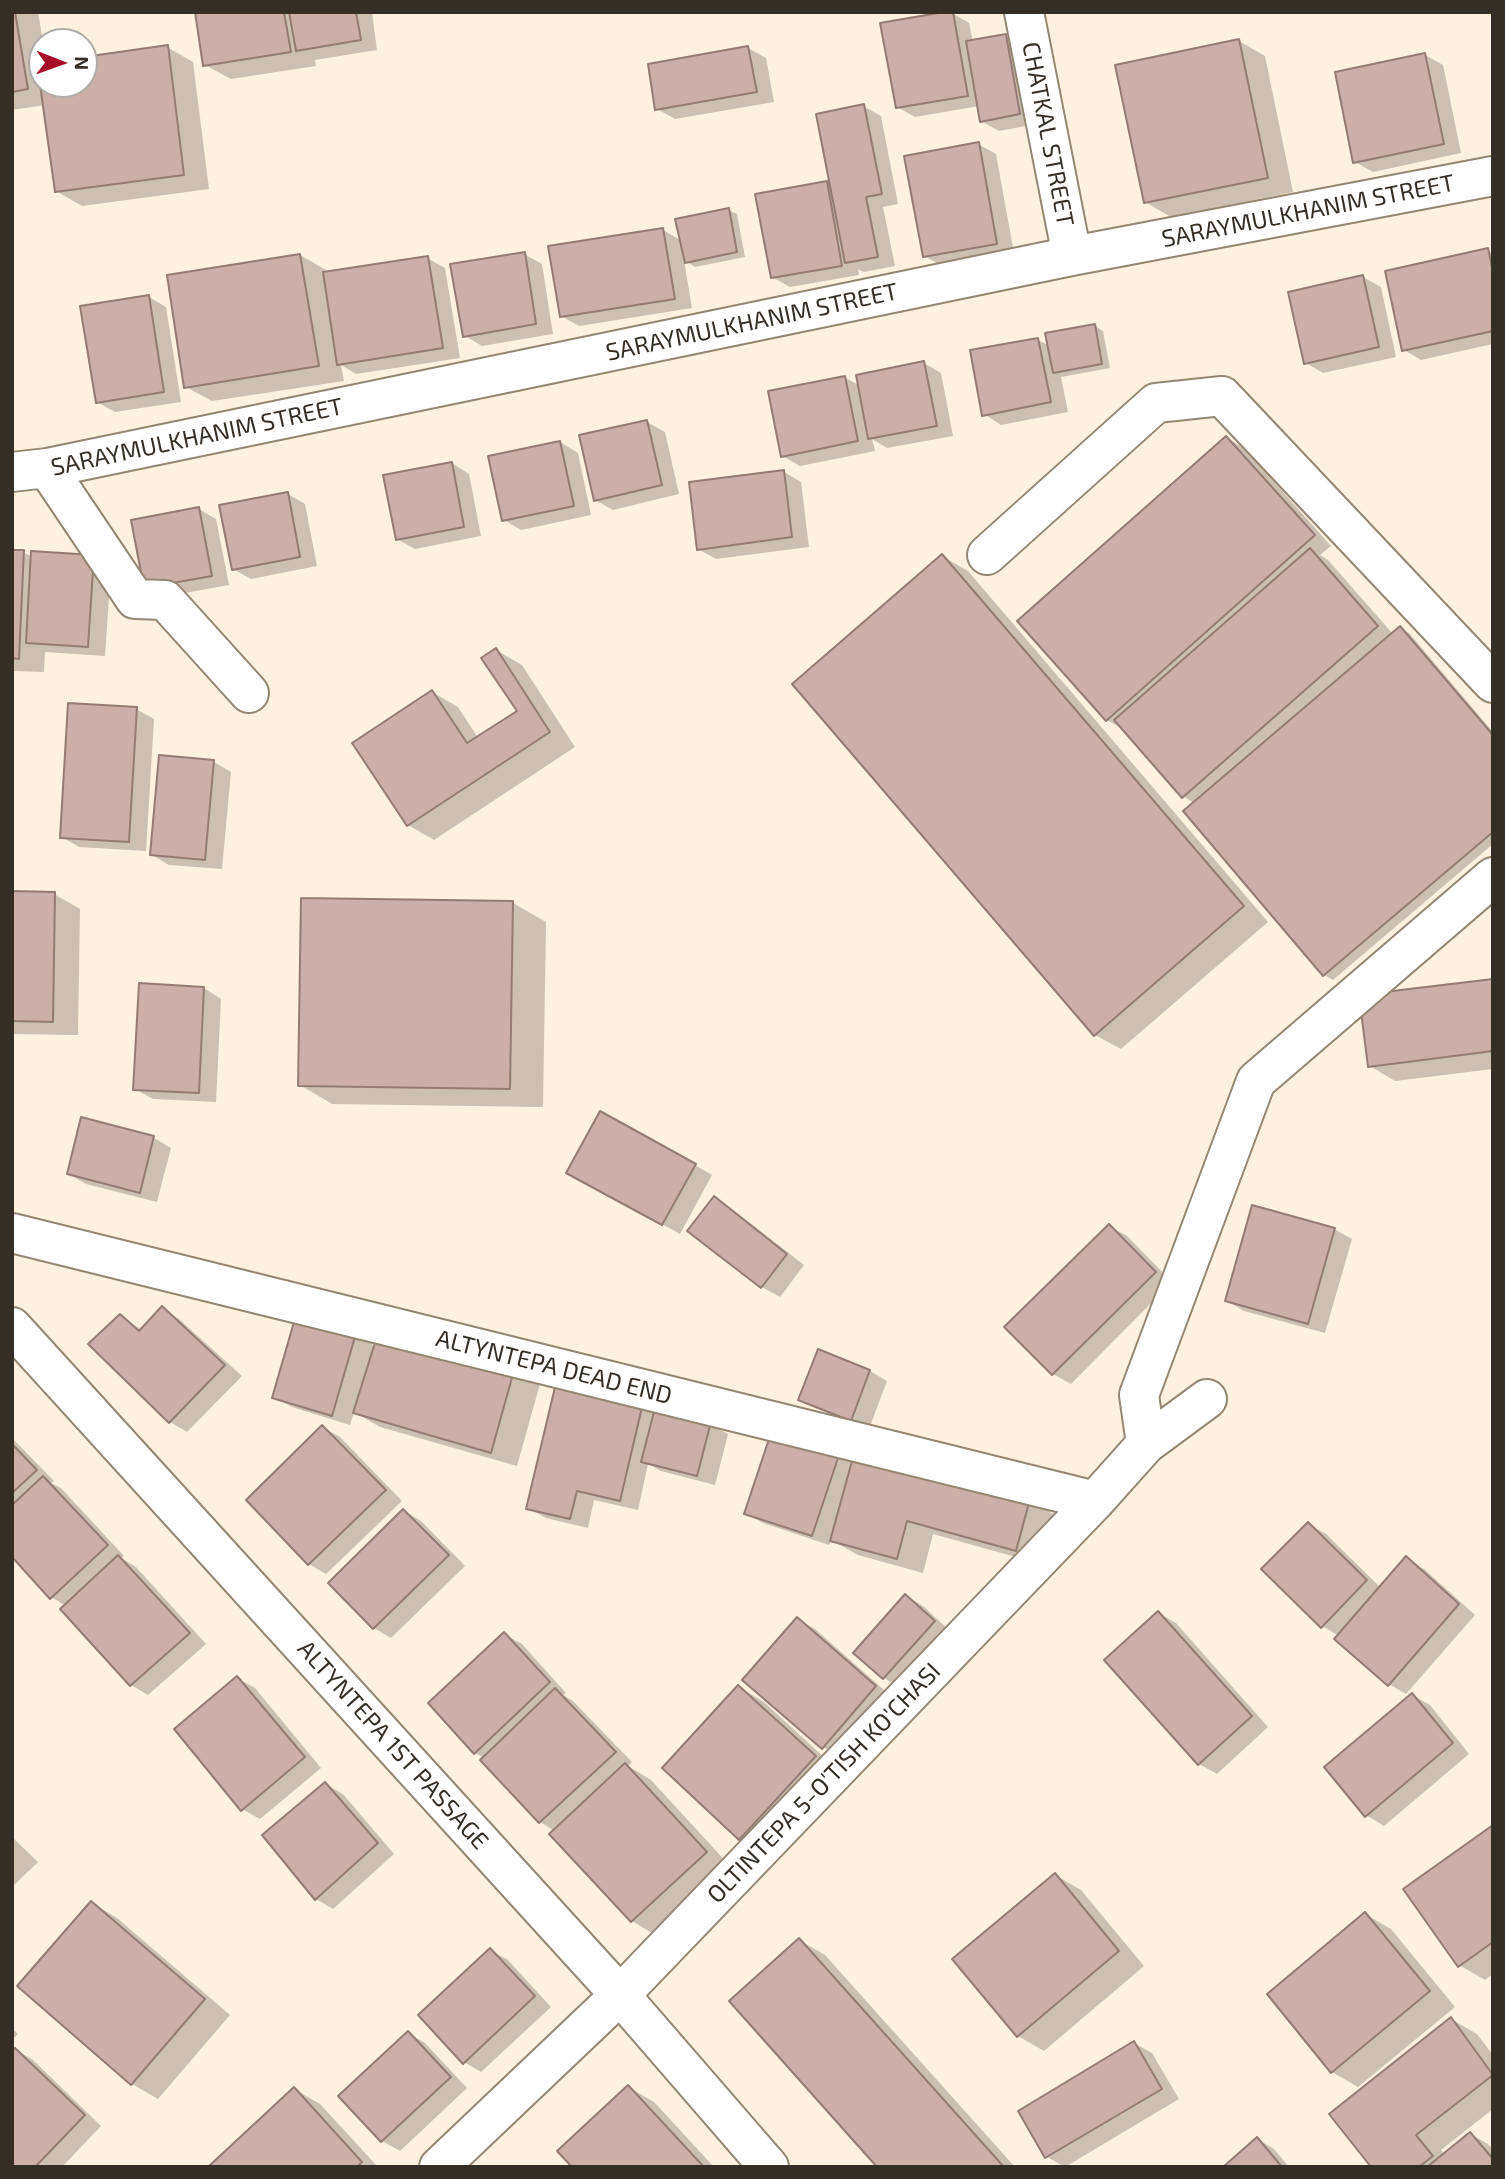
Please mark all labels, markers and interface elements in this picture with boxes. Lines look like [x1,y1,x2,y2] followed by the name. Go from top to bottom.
[28,28,98,98] north arrow
[1016,39,1080,229] street label: CHATKAL STREET
[71,56,94,70] text: N
[1159,168,1457,254] street label: SARAYMULKHANIM STREET
[603,277,901,367] street label: SARAYMULKHANIM STREET
[48,392,346,482] street label: SARAYMULKHANIM STREET
[433,1324,675,1410] street label: ALTYNTEPA DEAD END
[292,1635,494,1855] street label: ALTYNTEPA 1ST PASSAGE
[701,1657,947,1909] street label: OLTINTEPA 5-O'TISH KO'CHASI

